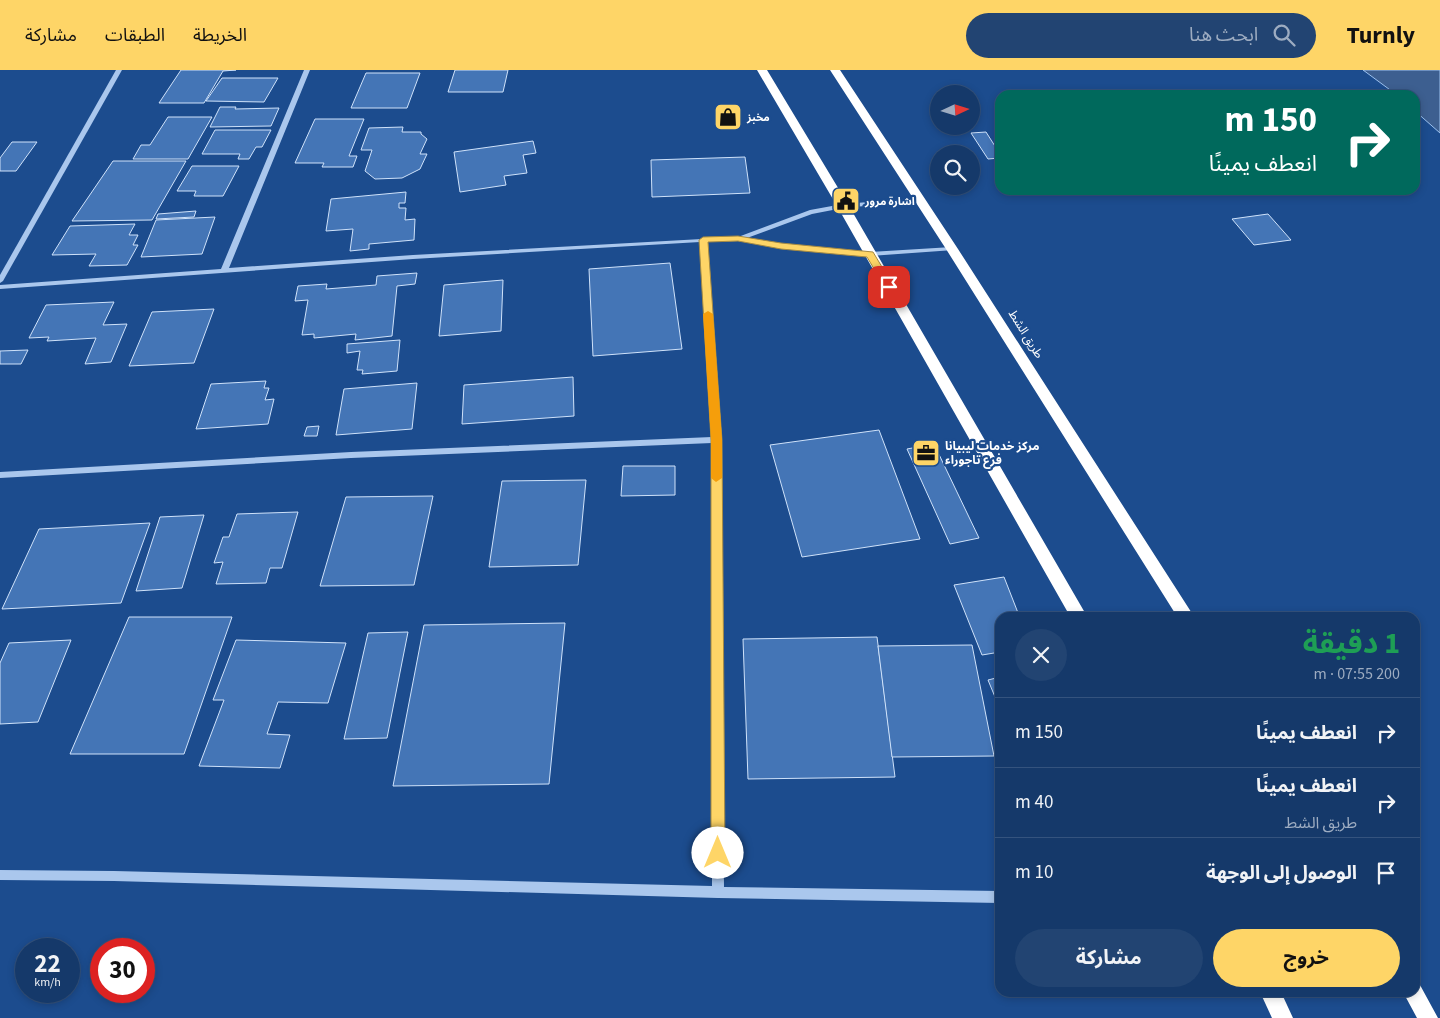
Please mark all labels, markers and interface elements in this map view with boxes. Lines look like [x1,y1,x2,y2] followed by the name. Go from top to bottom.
[966,13,1316,58] search box
[1346,18,1415,53] text: Turnly
[1270,21,1298,49] icon: search
[1189,22,1258,49] text: ابحث هنا
[25,23,77,48] text: مشاركة
[105,23,165,48] text: الطبقات
[193,23,247,48] text: الخريطة
[930,85,980,135] north arrow
[930,85,980,195] map controls
[1225,95,1317,145] text: 150 m
[713,102,743,132] shop icon: مخبز
[746,110,770,125] place label: مخبز
[1335,110,1400,175] icon: right
[930,145,980,195] button: search
[1209,148,1317,180] text: انعطف يمينًا
[831,186,861,216] public building icon: اشارة مرور
[864,194,915,209] place label: اشارة مرور
[868,266,910,308] pin
[875,273,903,301] icon: arrive
[1004,307,1047,362] street label: طريق الشط
[911,438,941,468] office icon: مركز خدمات ليبيانا فرع تاجوراء
[945,438,1039,469] place label: مركز خدمات ليبيانا فرع تاجوراء
[1303,622,1400,665] text: 1 دقيقة
[1015,629,1067,681] button: close
[1313,663,1400,685] text: 200 m · 07:55
[1015,719,1063,746] text: 150 m
[1372,719,1400,747] icon: right
[1256,720,1357,747] text: انعطف يمينًا
[1256,773,1357,800] text: انعطف يمينًا
[1015,789,1053,816] text: 40 m
[1372,789,1400,817] icon: right
[1285,812,1357,834] text: طريق الشط
[691,826,743,878] position arrow
[1015,859,1053,886] text: 10 m
[1372,859,1400,887] icon: arrive
[1206,860,1357,887] text: الوصول إلى الوجهة
[1015,929,1203,987] button: مشاركة
[1213,929,1400,987] button: خروج
[90,938,155,1003] speed limit sign: 30
[34,946,61,982] text: 22
[34,974,61,991] text: km/h

